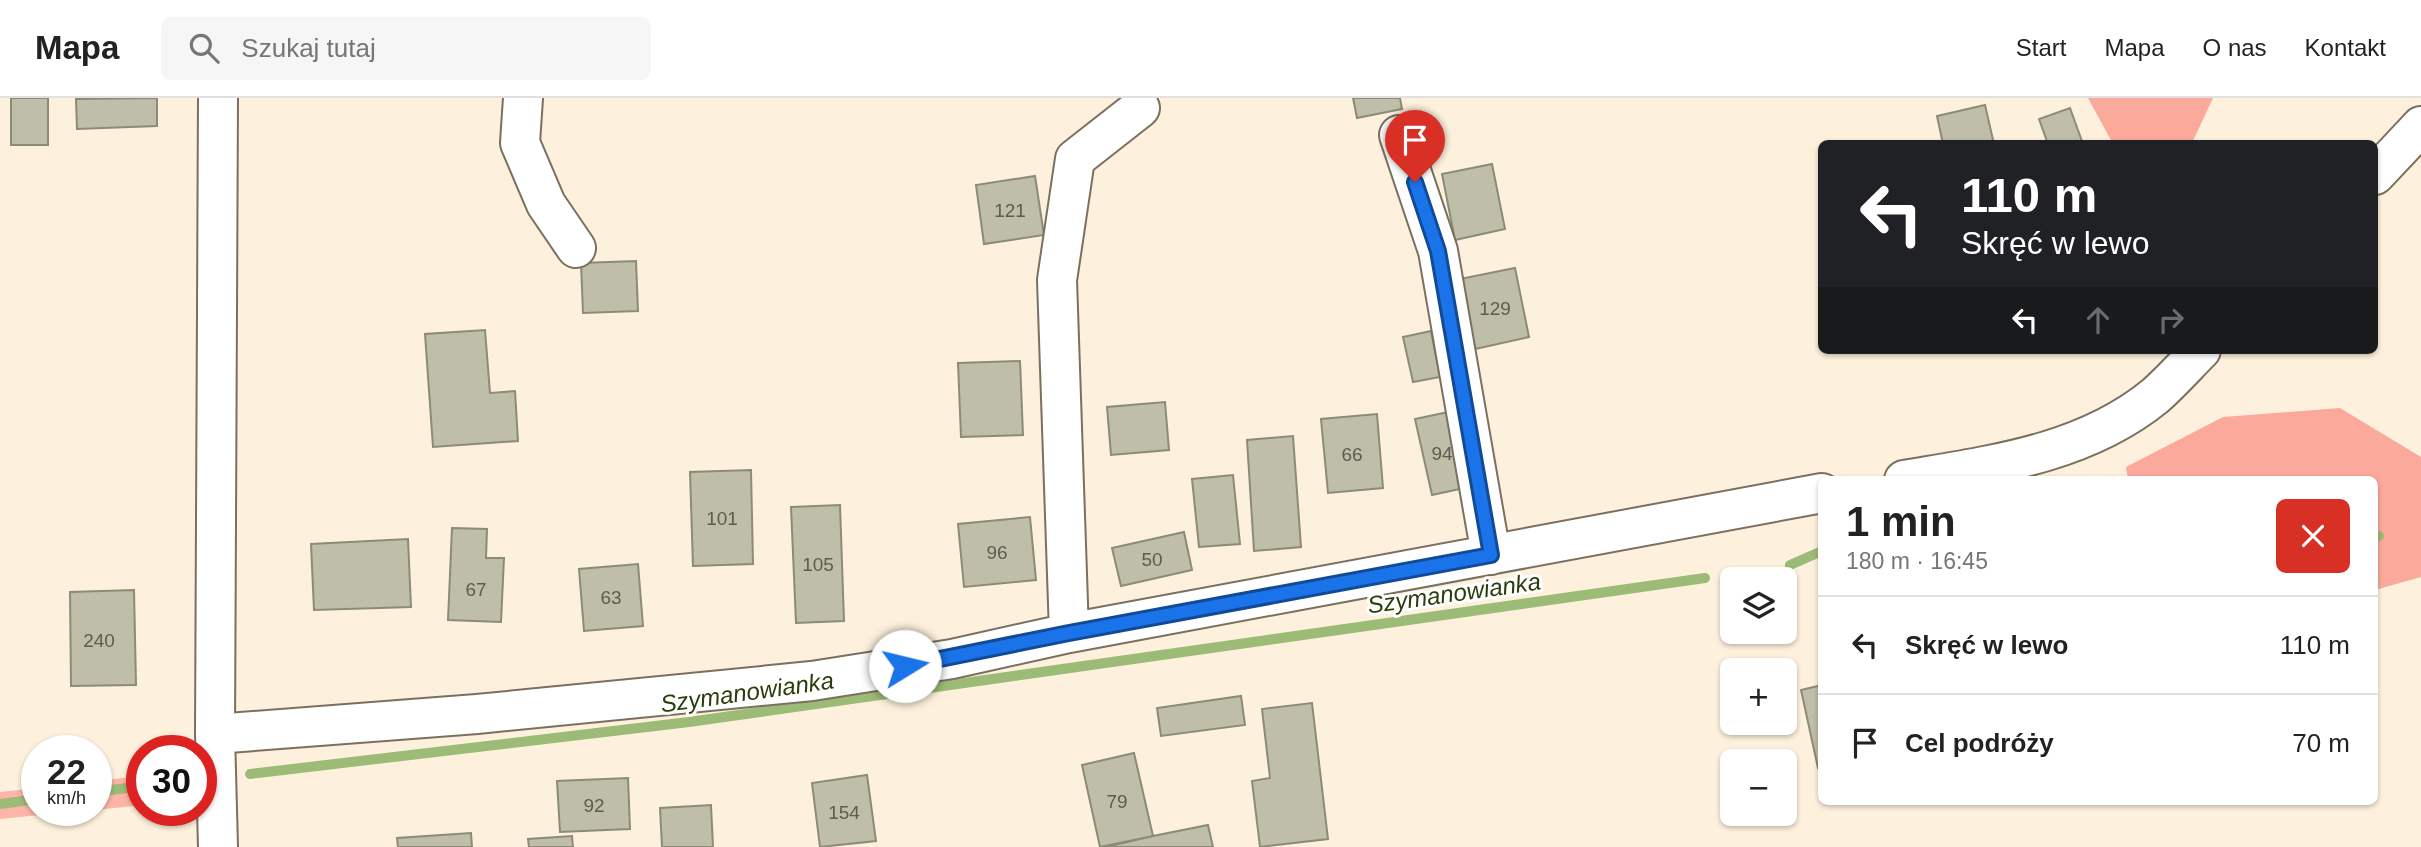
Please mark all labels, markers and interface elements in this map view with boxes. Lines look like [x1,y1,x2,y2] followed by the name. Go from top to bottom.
[161,17,651,80] search box
[35,29,119,66] text: Mapa
[185,29,223,67] icon: search
[241,33,376,63] text: Szukaj tutaj
[2016,34,2067,61] text: Start
[2105,34,2165,61] text: Mapa
[2203,34,2267,61] text: O nas
[2305,34,2386,61] text: Kontakt
[1385,110,1445,182] pin
[1396,121,1434,159] icon: arrive
[1846,168,1937,259] icon: left
[1961,168,2097,222] text: 110 m
[994,200,1026,221] house number: 121
[1961,225,2150,261] text: Skręć w lewo
[1479,298,1511,319] house number: 129
[2006,301,2044,339] icon: left
[2079,301,2117,339] icon: ahead
[2152,301,2190,339] icon: right
[1431,443,1453,464] house number: 94
[1341,444,1363,465] house number: 66
[1846,498,1956,545] text: 1 min
[2276,499,2350,573] button: close
[706,508,738,529] house number: 101
[986,542,1008,563] house number: 96
[1846,548,1988,574] text: 180 m · 16:45
[1141,549,1163,570] house number: 50
[802,554,834,575] house number: 105
[1366,567,1542,619] water label: Szymanowianka
[1720,567,1797,826] map controls
[1720,567,1797,644] button: layers
[465,579,487,600] house number: 67
[600,587,622,608] house number: 63
[1846,626,1884,664] icon: left
[868,629,942,703] position arrow
[83,630,115,651] house number: 240
[1905,630,2068,660] text: Skręć w lewo
[2280,630,2350,660] text: 110 m
[1720,658,1797,735] button: +
[659,666,835,718] water label: Szymanowianka
[1846,724,1884,762] icon: arrive
[1905,728,2054,758] text: Cel podróży
[2292,728,2350,758] text: 70 m
[126,735,217,826] speed limit sign: 30
[1720,749,1797,826] button: −
[47,752,86,791] text: 22
[47,788,86,808] text: km/h
[1106,791,1128,812] house number: 79
[583,795,605,816] house number: 92
[828,802,860,823] house number: 154

